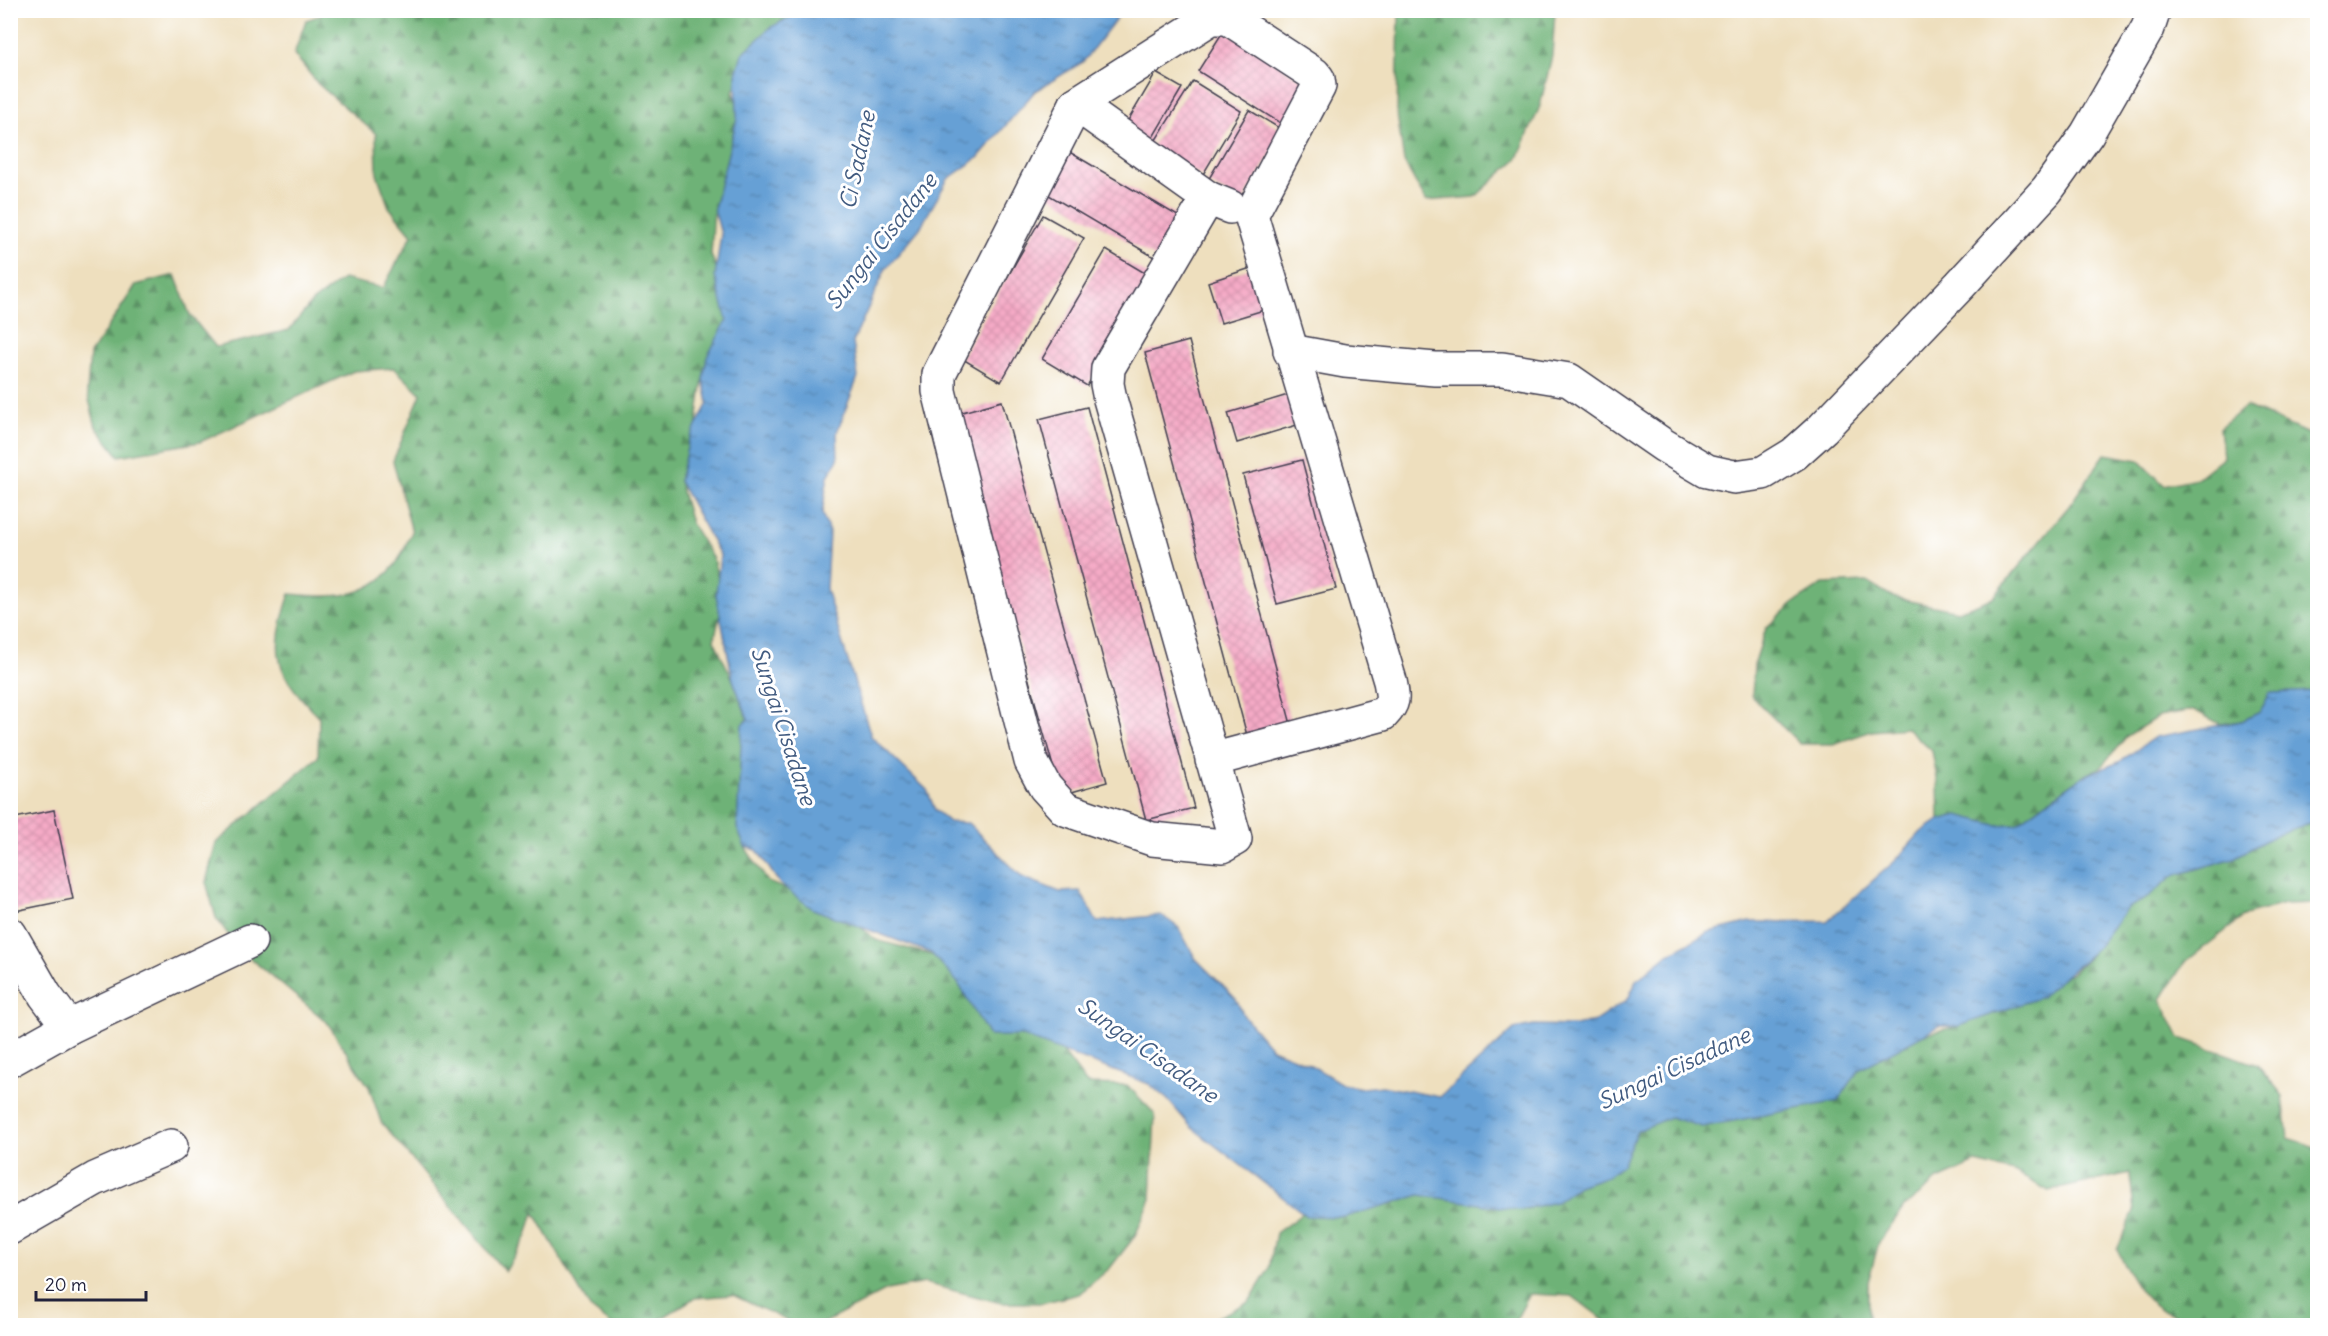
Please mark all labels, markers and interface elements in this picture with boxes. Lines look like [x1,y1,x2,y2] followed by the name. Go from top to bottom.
[833,106,881,212] water label: Ci Sadane
[819,166,944,315] water label: Sungai Cisadane
[745,643,823,811] water label: Sungai Cisadane
[1072,991,1225,1110] water label: Sungai Cisadane
[1593,1020,1757,1116] water label: Sungai Cisadane
[36,1264,146,1302] scale bar
[45,1273,87,1296] text: 20 m

